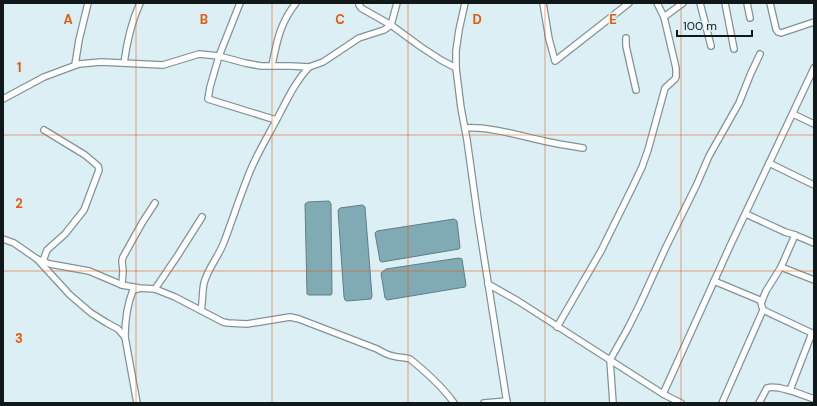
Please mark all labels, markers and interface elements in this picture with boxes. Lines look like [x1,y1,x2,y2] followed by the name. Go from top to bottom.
[63,11,73,28] text: A
[200,11,208,28] text: B
[335,11,345,28] text: C
[472,11,482,28] text: D
[609,11,617,28] text: E
[677,12,752,38] scale bar
[683,18,717,34] text: 100 m
[17,59,21,76] text: 1
[15,195,23,212] text: 2
[15,330,23,347] text: 3

